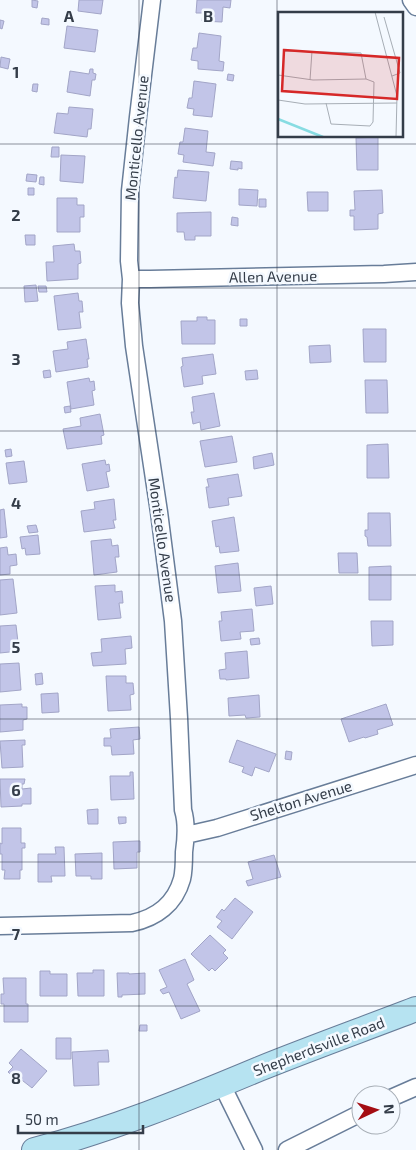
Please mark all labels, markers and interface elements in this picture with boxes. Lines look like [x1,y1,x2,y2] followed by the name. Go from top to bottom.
[64,6,75,25] text: A
[203,6,213,25] text: B
[278,12,404,138] inset map
[13,62,19,81] text: 1
[120,74,152,201] street label: Monticello Avenue
[11,205,21,224] text: 2
[229,266,317,286] street label: Allen Avenue
[11,349,21,368] text: 3
[145,476,181,603] street label: Monticello Avenue
[11,493,21,512] text: 4
[12,637,21,656] text: 5
[248,776,354,824] street label: Shelton Avenue
[11,780,21,799] text: 6
[12,924,21,943] text: 7
[250,1013,387,1079] street label: Shepherdsville Road
[11,1068,21,1087] text: 8
[351,1085,401,1135] north arrow
[18,1102,142,1134] scale bar
[381,1103,398,1115] text: N
[25,1110,59,1128] text: 50 m

